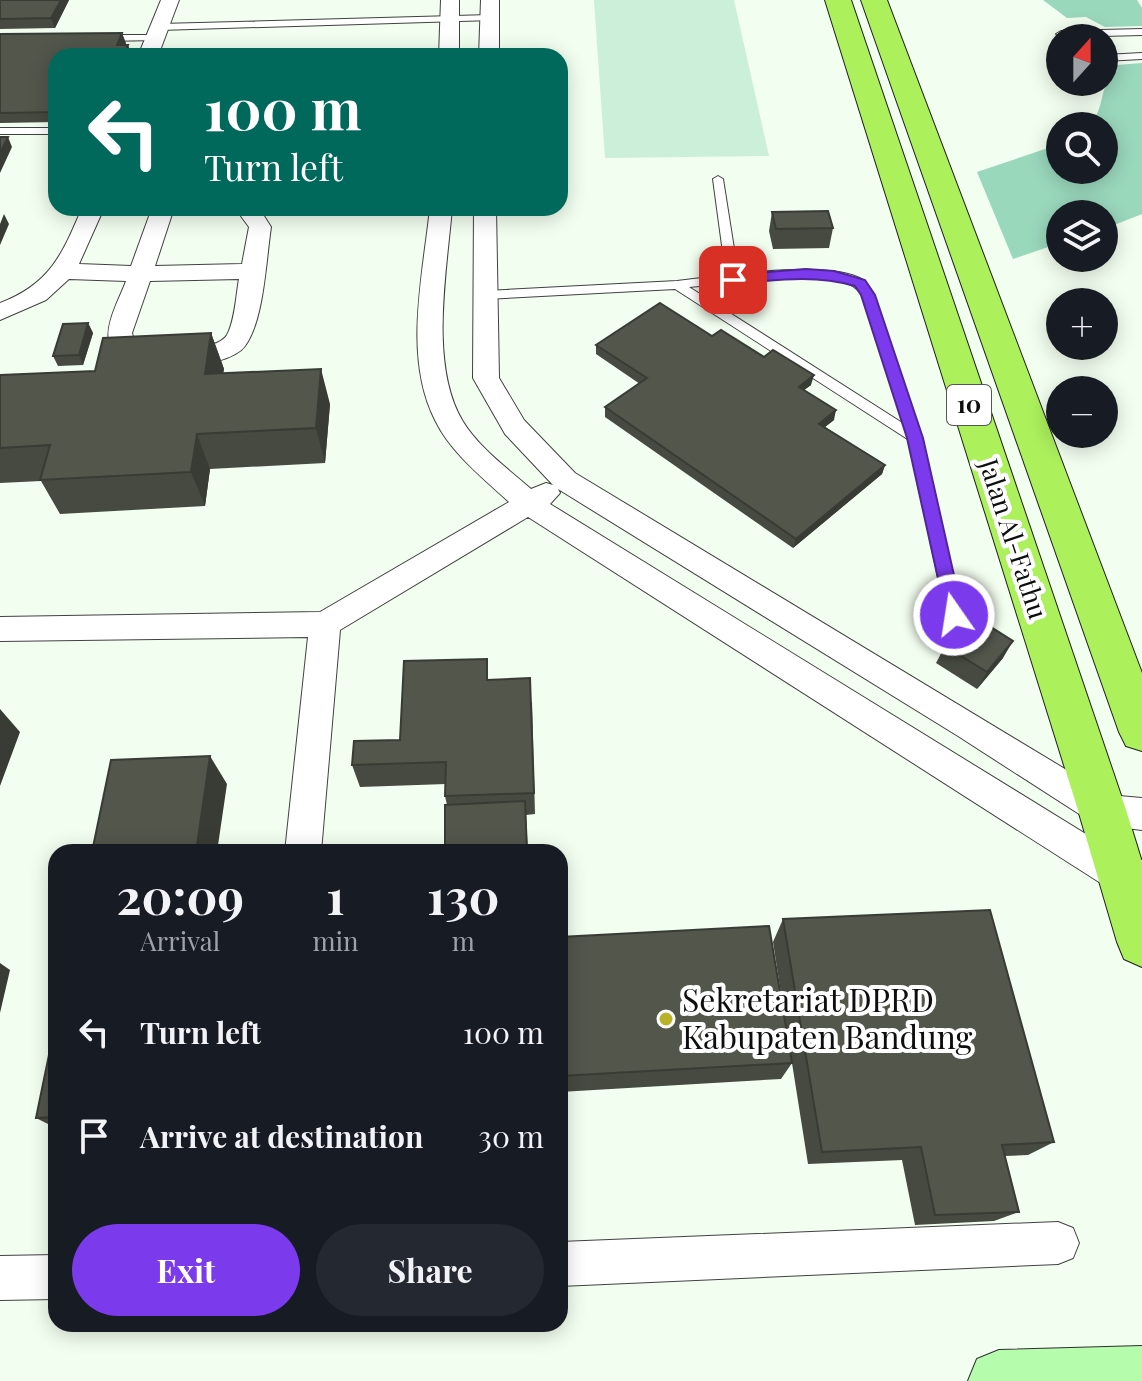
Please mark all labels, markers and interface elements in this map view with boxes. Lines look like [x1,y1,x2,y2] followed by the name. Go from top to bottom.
[1046,24,1118,96] north arrow
[1046,24,1118,448] map controls
[204,70,361,145] text: 100 m
[72,80,176,184] icon: left
[1046,112,1118,184] button: search
[204,142,343,190] text: Turn left
[1046,200,1118,272] button: layers
[699,246,767,314] pin
[711,258,755,302] icon: arrive
[1046,288,1118,360] button: +
[1046,376,1118,448] button: −
[947,385,991,425] road number: 10
[972,453,1057,623] street label: Jalan Al-Fathu
[912,573,996,657] position arrow
[116,863,244,927] text: 20:09
[326,863,345,927] text: 1
[427,863,500,927] text: 130
[140,923,220,958] text: Arrival
[312,923,359,958] text: min
[452,923,475,958] text: m
[682,977,973,1057] place label: Sekretariat DPRD Kabupaten Bandung
[72,1010,116,1054] icon: left
[657,1010,675,1028] marker: Sekretariat DPRD Kabupaten Bandung
[140,1012,261,1052] text: Turn left
[463,1012,544,1052] text: 100 m
[72,1114,116,1158] icon: arrive
[140,1116,423,1156] text: Arrive at destination
[478,1116,544,1156] text: 30 m
[72,1224,300,1316] button: Exit
[316,1224,544,1316] button: Share

